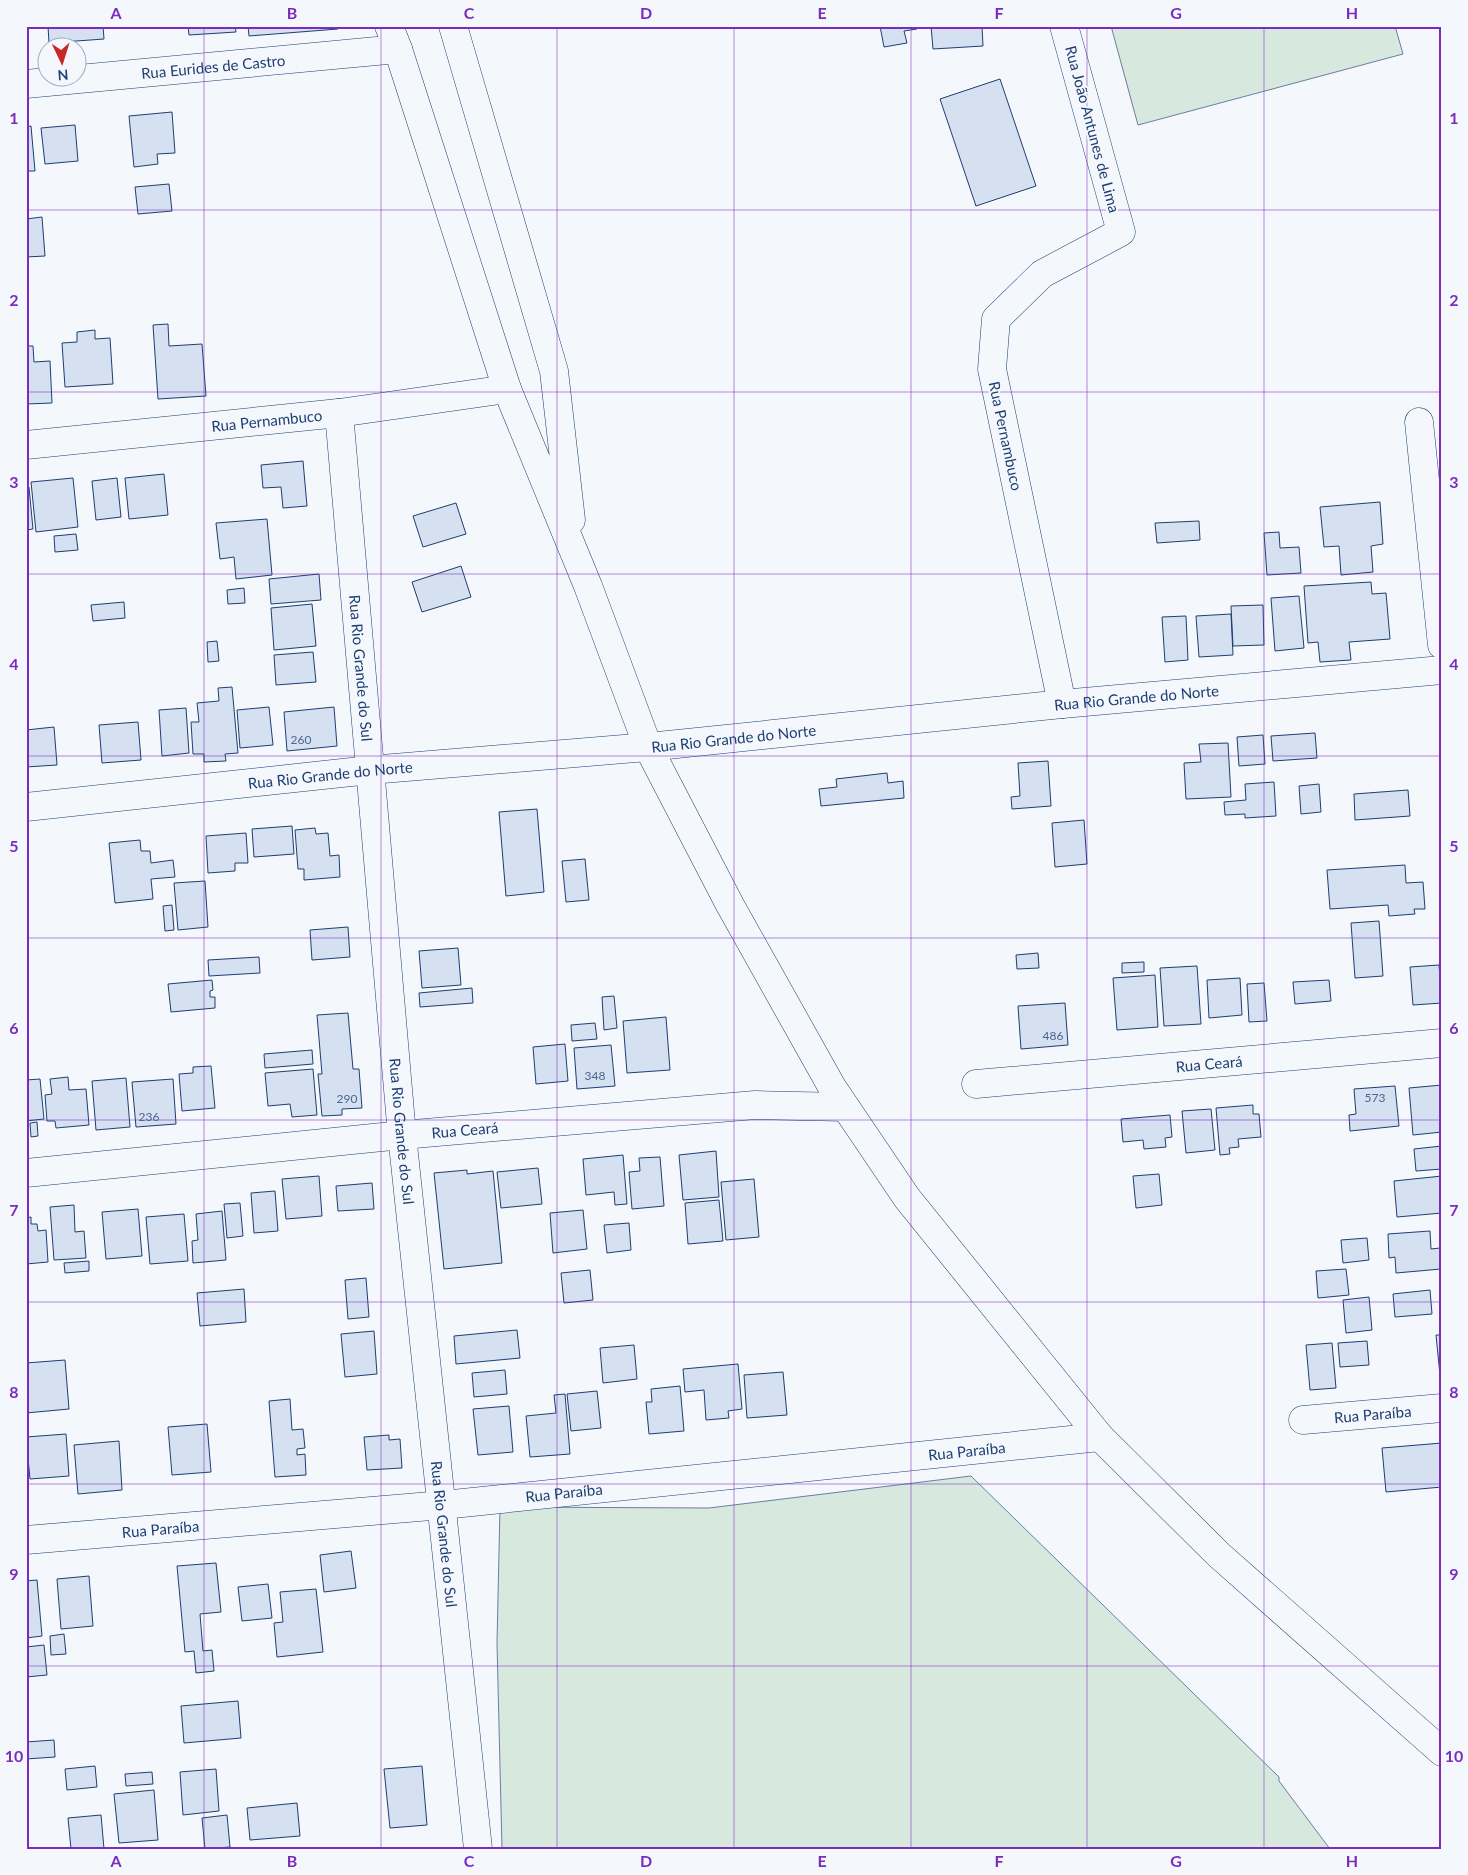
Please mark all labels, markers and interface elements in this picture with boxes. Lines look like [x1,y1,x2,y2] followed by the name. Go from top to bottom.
[109,3,122,22] text: A
[287,3,297,22] text: B
[464,3,475,22] text: C
[640,3,652,22] text: D
[817,3,827,22] text: E
[994,3,1004,22] text: F
[1170,3,1182,22] text: G
[1346,3,1358,22] text: H
[38,38,88,88] north arrow
[1062,44,1124,214] street label: Rua João Antunes de Lima
[140,51,286,82] street label: Rua Eurides de Castro
[57,67,69,84] text: N
[9,108,19,127] text: 1
[1449,108,1459,127] text: 1
[9,290,19,309] text: 2
[1449,290,1459,309] text: 2
[986,380,1026,492] street label: Rua Pernambuco
[210,406,323,435] street label: Rua Pernambuco
[9,472,19,491] text: 3
[1449,472,1459,491] text: 3
[346,594,377,742] street label: Rua Rio Grande do Sul
[9,654,19,673] text: 4
[1449,654,1459,673] text: 4
[1053,681,1220,714] street label: Rua Rio Grande do Norte
[650,721,817,756] street label: Rua Rio Grande do Norte
[291,732,311,747] house number: 260
[247,757,413,792] street label: Rua Rio Grande do Norte
[9,836,19,855] text: 5
[1449,836,1459,855] text: 5
[9,1018,19,1037] text: 6
[1449,1018,1459,1037] text: 6
[1043,1028,1063,1043] house number: 486
[1175,1052,1243,1075] street label: Rua Ceará
[386,1057,418,1205] street label: Rua Rio Grande do Sul
[585,1068,605,1083] house number: 348
[1365,1090,1385,1105] house number: 573
[337,1091,357,1106] house number: 290
[139,1109,159,1124] house number: 236
[431,1118,499,1141] street label: Rua Ceará
[9,1200,19,1219] text: 7
[1449,1200,1459,1219] text: 7
[9,1382,19,1401] text: 8
[1449,1382,1459,1401] text: 8
[1333,1402,1412,1426] street label: Rua Paraíba
[927,1438,1006,1464] street label: Rua Paraíba
[428,1460,461,1608] street label: Rua Rio Grande do Sul
[524,1480,603,1505] street label: Rua Paraíba
[121,1516,200,1541] street label: Rua Paraíba
[9,1564,19,1583] text: 9
[1449,1564,1459,1583] text: 9
[5,1746,23,1765] text: 10
[1445,1746,1463,1765] text: 10
[109,1851,122,1870] text: A
[287,1851,297,1870] text: B
[464,1851,475,1870] text: C
[640,1851,652,1870] text: D
[817,1851,827,1870] text: E
[994,1851,1004,1870] text: F
[1170,1851,1182,1870] text: G
[1346,1851,1358,1870] text: H

